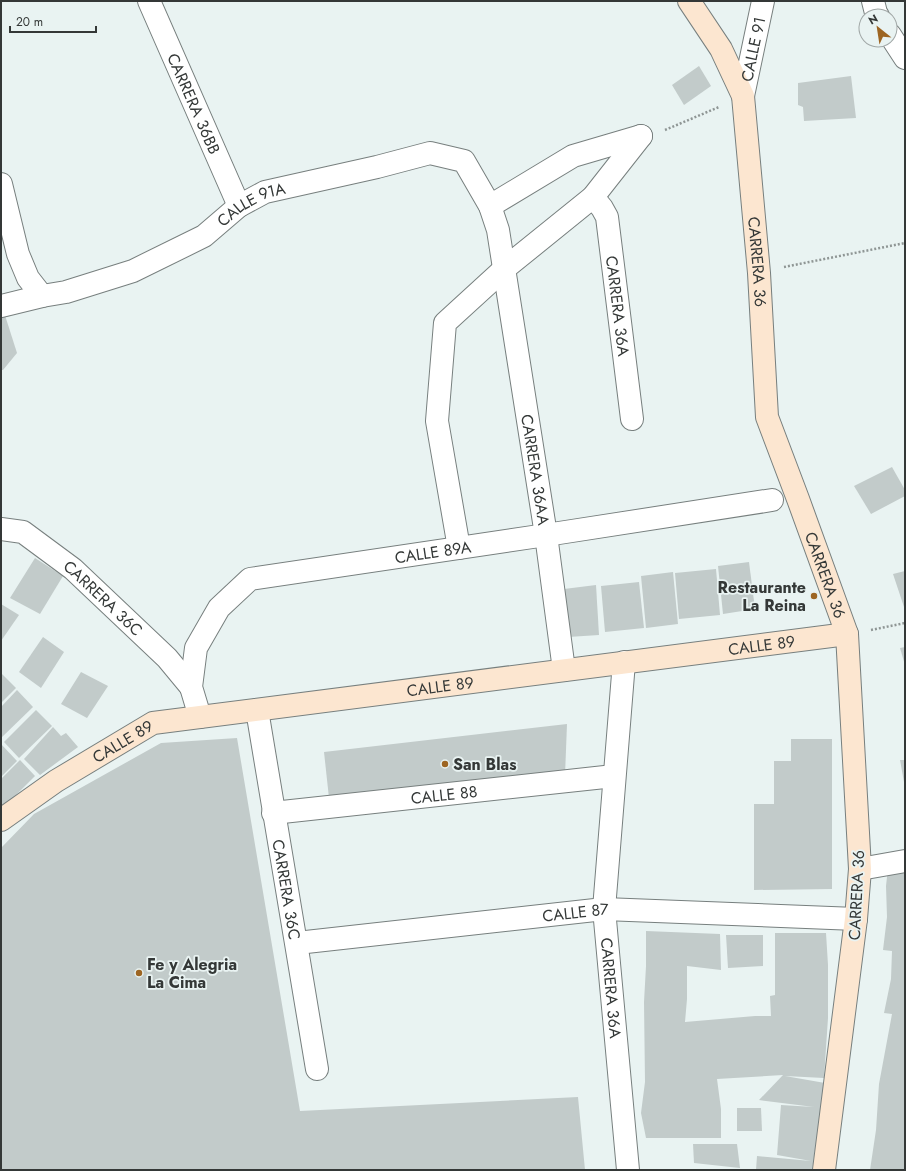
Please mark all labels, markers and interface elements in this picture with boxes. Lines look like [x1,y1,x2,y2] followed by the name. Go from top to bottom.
[10,8,96,34] scale bar
[858,8,898,48] north arrow
[865,10,881,28] text: N
[16,13,43,31] text: 20 m
[735,15,771,84] street label: CALLE 91
[161,50,226,158] street label: CARRERA 36BB
[212,177,288,232] street label: CALLE 91A
[742,216,772,307] street label: CARRERA 36
[600,254,635,358] street label: CARRERA 36A
[515,413,555,527] street label: CARRERA 36AA
[799,529,851,622] street label: CARRERA 36
[393,535,473,569] street label: CALLE 89A
[59,555,148,641] street label: CARRERA 36C
[718,576,806,617] place label: Restaurante La Reina
[809,591,819,601] marker: Restaurante La Reina
[727,630,796,661] street label: CALLE 89
[405,671,475,702] street label: CALLE 89
[88,714,158,769] street label: CALLE 89
[453,753,517,776] place label: San Blas
[440,759,450,769] marker: San Blas
[410,780,479,810] street label: CALLE 88
[266,838,306,941] street label: CARRERA 36C
[843,849,870,941] street label: CARRERA 36
[541,898,609,928] street label: CALLE 87
[595,937,627,1040] street label: CARRERA 36A
[147,953,237,994] place label: Fe y Alegria La Cima
[134,968,144,978] marker: Fe y Alegria La Cima

